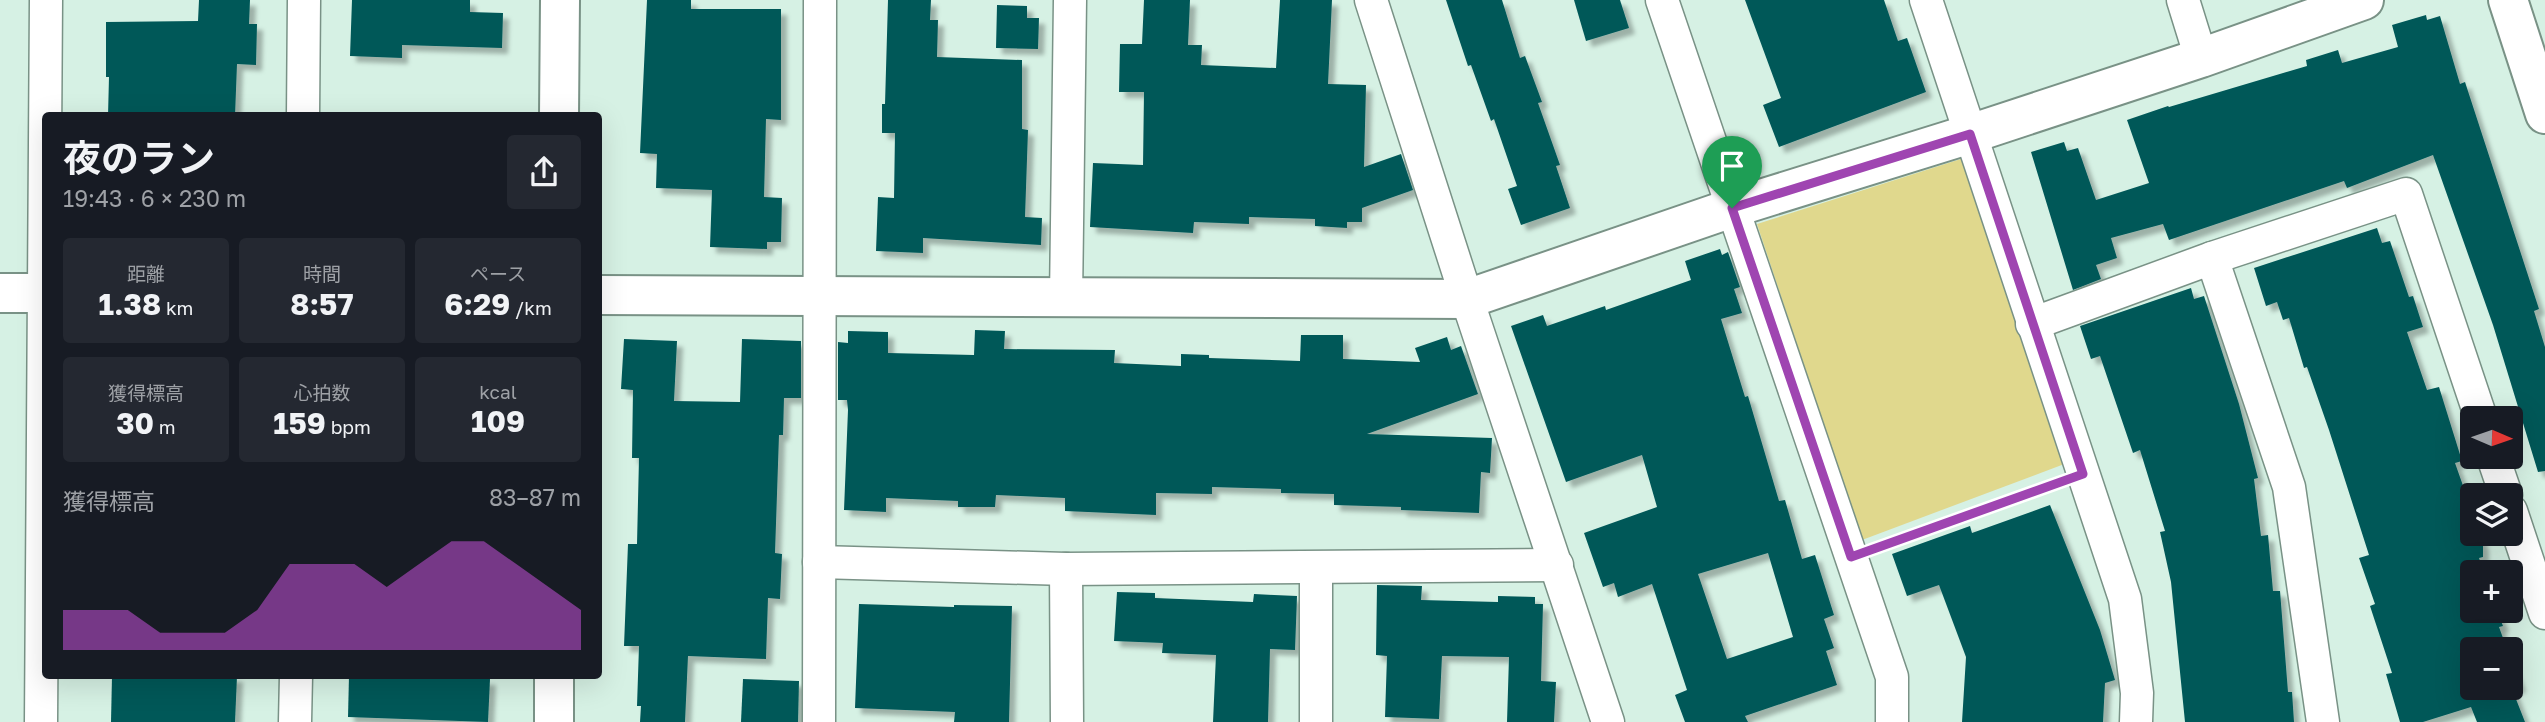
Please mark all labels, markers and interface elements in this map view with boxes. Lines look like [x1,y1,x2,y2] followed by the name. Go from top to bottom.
[63,135,215,180] text: 夜のラン
[507,135,581,209] button: share
[1702,136,1762,208] pin
[1713,147,1751,185] icon: arrive
[63,184,246,212] text: 19:43 · 6 × 230 m
[127,262,165,285] text: 距離
[303,262,341,285] text: 時間
[470,262,526,285] text: ペース
[99,286,161,322] text: 1.38
[290,286,354,322] text: 8:57
[444,286,510,322] text: 6:29
[161,296,193,319] text: km
[510,296,552,319] text: /km
[479,380,517,403] text: kcal
[108,381,184,404] text: 獲得標高
[293,381,351,404] text: 心拍数
[471,403,525,439] text: 109
[116,405,154,441] text: 30
[273,405,326,441] text: 159
[2460,406,2524,469] north arrow
[2460,406,2523,700] map controls
[154,415,176,438] text: m
[326,415,371,438] text: bpm
[489,483,581,511] text: 83–87 m
[2460,483,2523,546] button: layers
[63,487,155,515] text: 獲得標高
[2460,560,2523,623] button: +
[2460,637,2523,700] button: −

